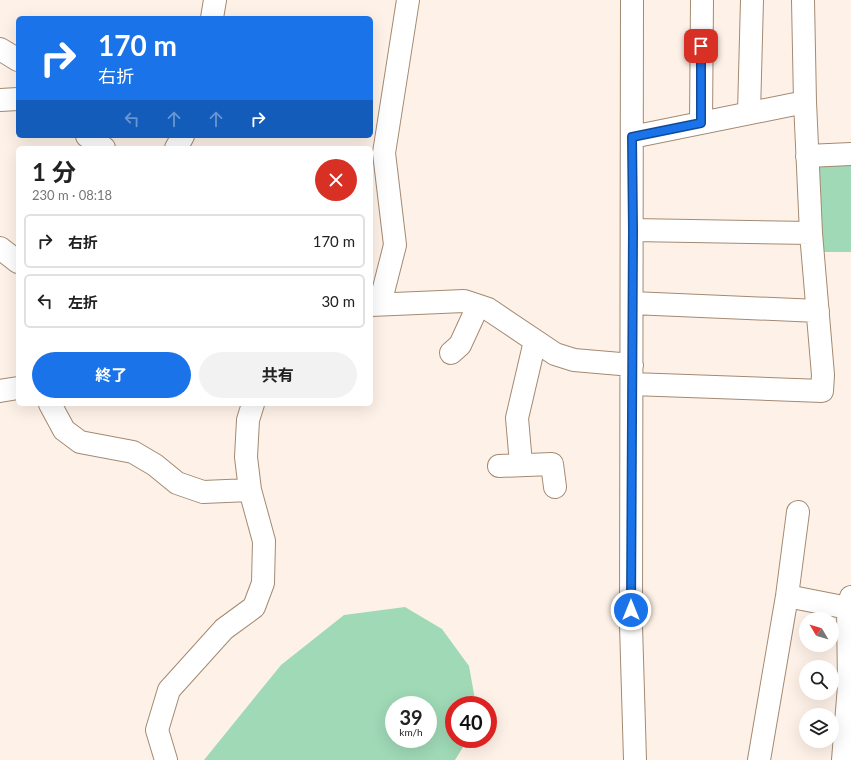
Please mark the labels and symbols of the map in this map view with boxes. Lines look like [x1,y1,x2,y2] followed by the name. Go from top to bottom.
[684,29,718,63] pin
[610,589,652,631] position arrow
[799,612,839,652] north arrow
[445,696,497,748] speed limit sign: 40

